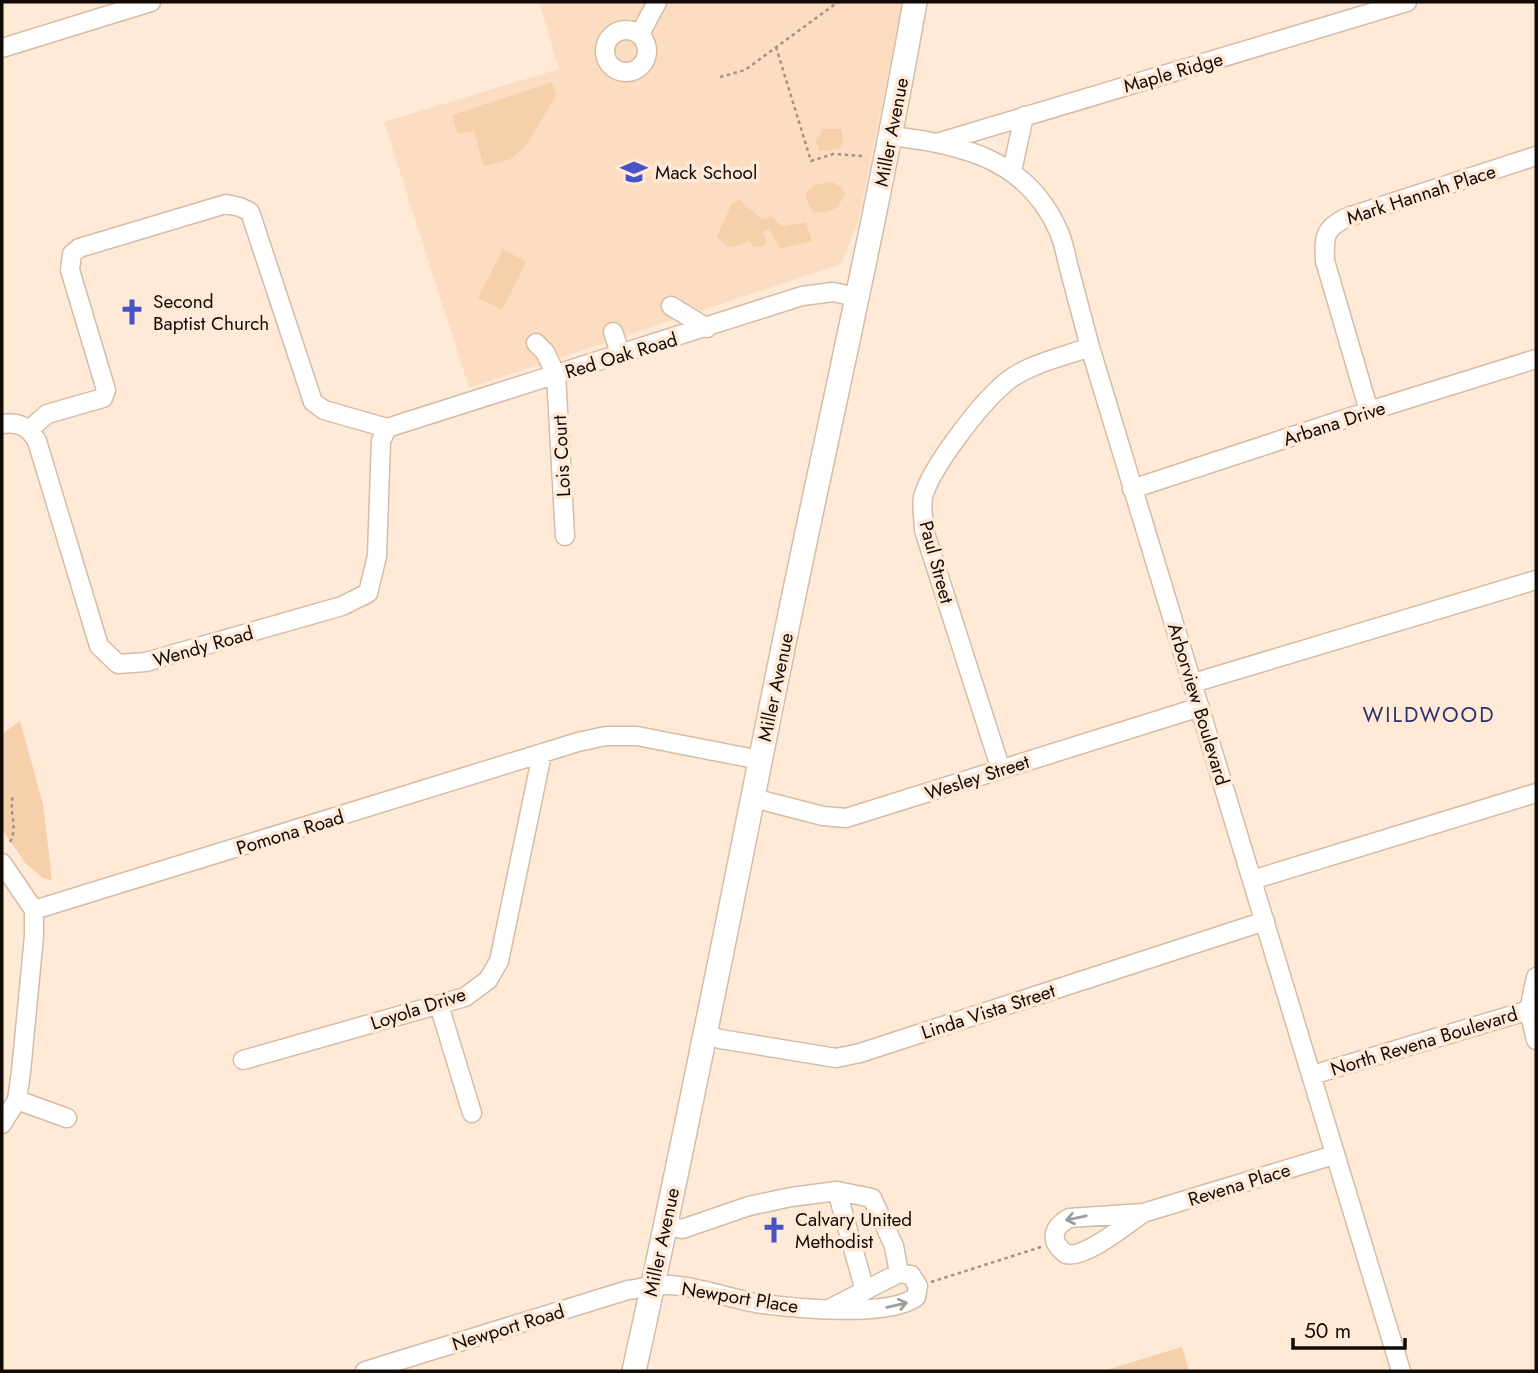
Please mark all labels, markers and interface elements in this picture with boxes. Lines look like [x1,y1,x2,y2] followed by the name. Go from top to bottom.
[1120,45,1226,100] street label: Maple Ridge
[868,75,915,189] street label: Miller Avenue
[619,157,649,187] school or university icon: Mack School
[1343,158,1499,231] street label: Mark Hannah Place
[655,159,757,186] place label: Mack School
[153,288,269,337] place label: Second Baptist Church
[117,297,147,327] church icon: Second Baptist Church
[562,326,681,385] street label: Red Oak Road
[1280,394,1389,453] street label: Arbana Drive
[546,414,577,497] street label: Lois Court
[913,518,961,607] street label: Paul Street
[150,619,256,674] street label: Wendy Road
[1161,620,1236,789] street label: Arborview Boulevard
[751,630,800,744] street label: Miller Avenue
[1363,700,1495,730] district label: WILDWOOD
[922,748,1033,807] street label: Wesley Street
[233,803,347,862] street label: Pomona Road
[918,977,1059,1046] street label: Linda Vista Street
[367,980,469,1037] street label: Loyola Drive
[1327,1000,1521,1083] street label: North Revena Boulevard
[1185,1156,1294,1213] street label: Revena Place
[637,1185,686,1299] street label: Miller Avenue
[795,1206,912,1255] place label: Calvary United Methodist
[1065,1212,1087,1225] one-way arrow
[759,1215,789,1245] church icon: Calvary United Methodist
[680,1275,800,1320] street label: Newport Place
[449,1298,568,1357] street label: Newport Road
[885,1298,908,1311] one-way arrow
[1293,1306,1405,1350] scale bar
[1304,1316,1351,1346] text: 50 m

